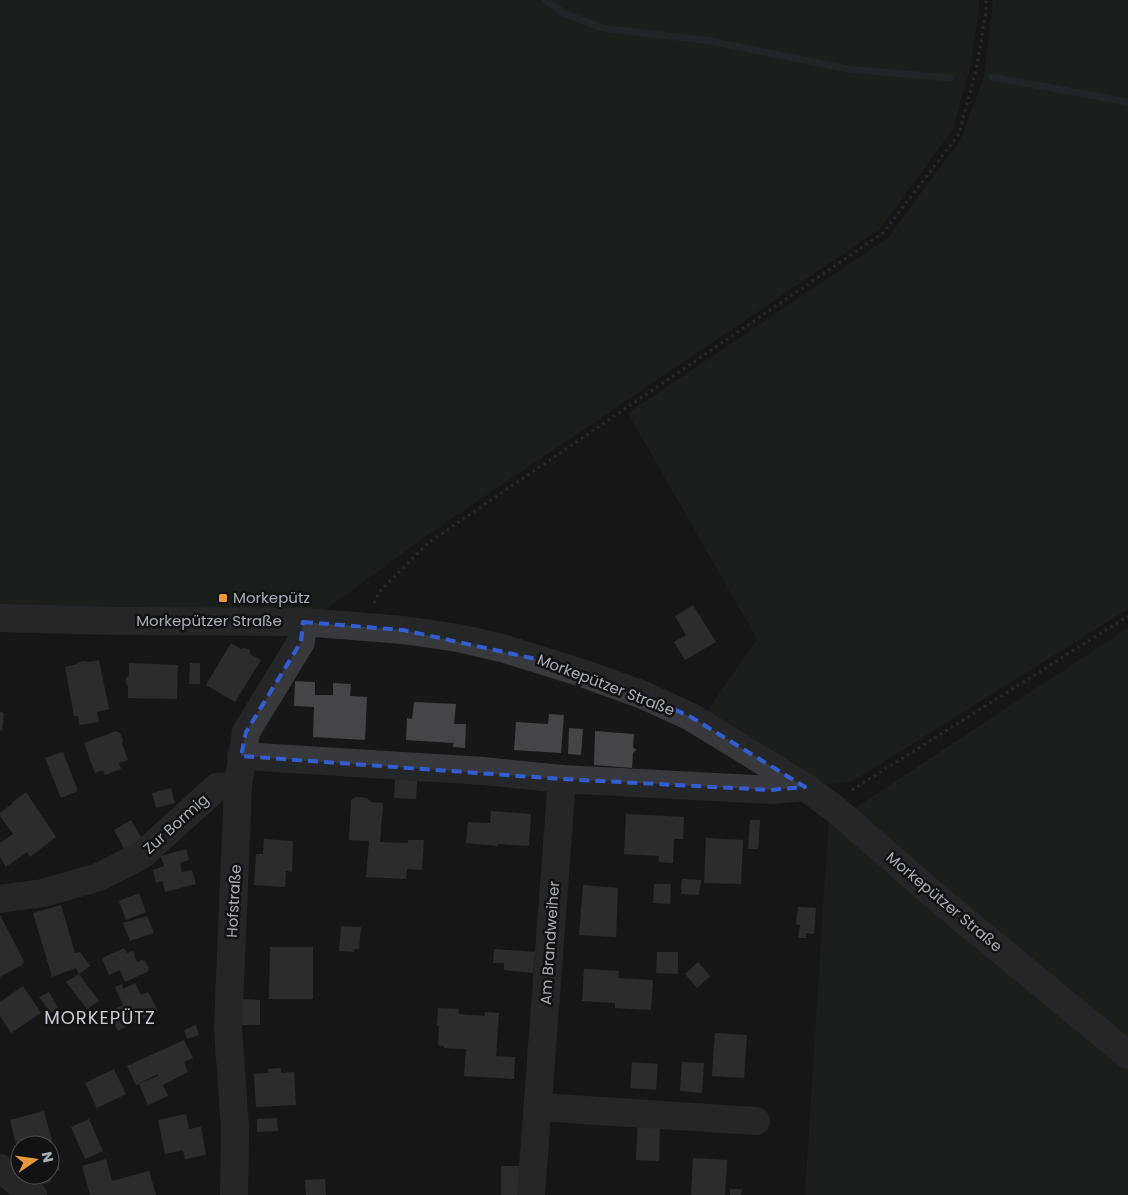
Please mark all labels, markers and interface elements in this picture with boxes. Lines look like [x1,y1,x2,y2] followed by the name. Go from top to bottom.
[233,587,310,608] place label: Morkepütz
[217,592,229,604] marker: Morkepütz
[136,610,282,631] street label: Morkepützer Straße
[534,649,678,720] street label: Morkepützer Straße
[139,789,213,859] street label: Zur Bormig
[882,847,1007,956] street label: Morkepützer Straße
[221,864,246,938] street label: Hofstraße
[535,880,564,1006] street label: Am Brandweiher
[44,1005,156,1030] district label: MORKEPÜTZ
[10,1135,60,1185] north arrow
[37,1150,59,1164] text: N

